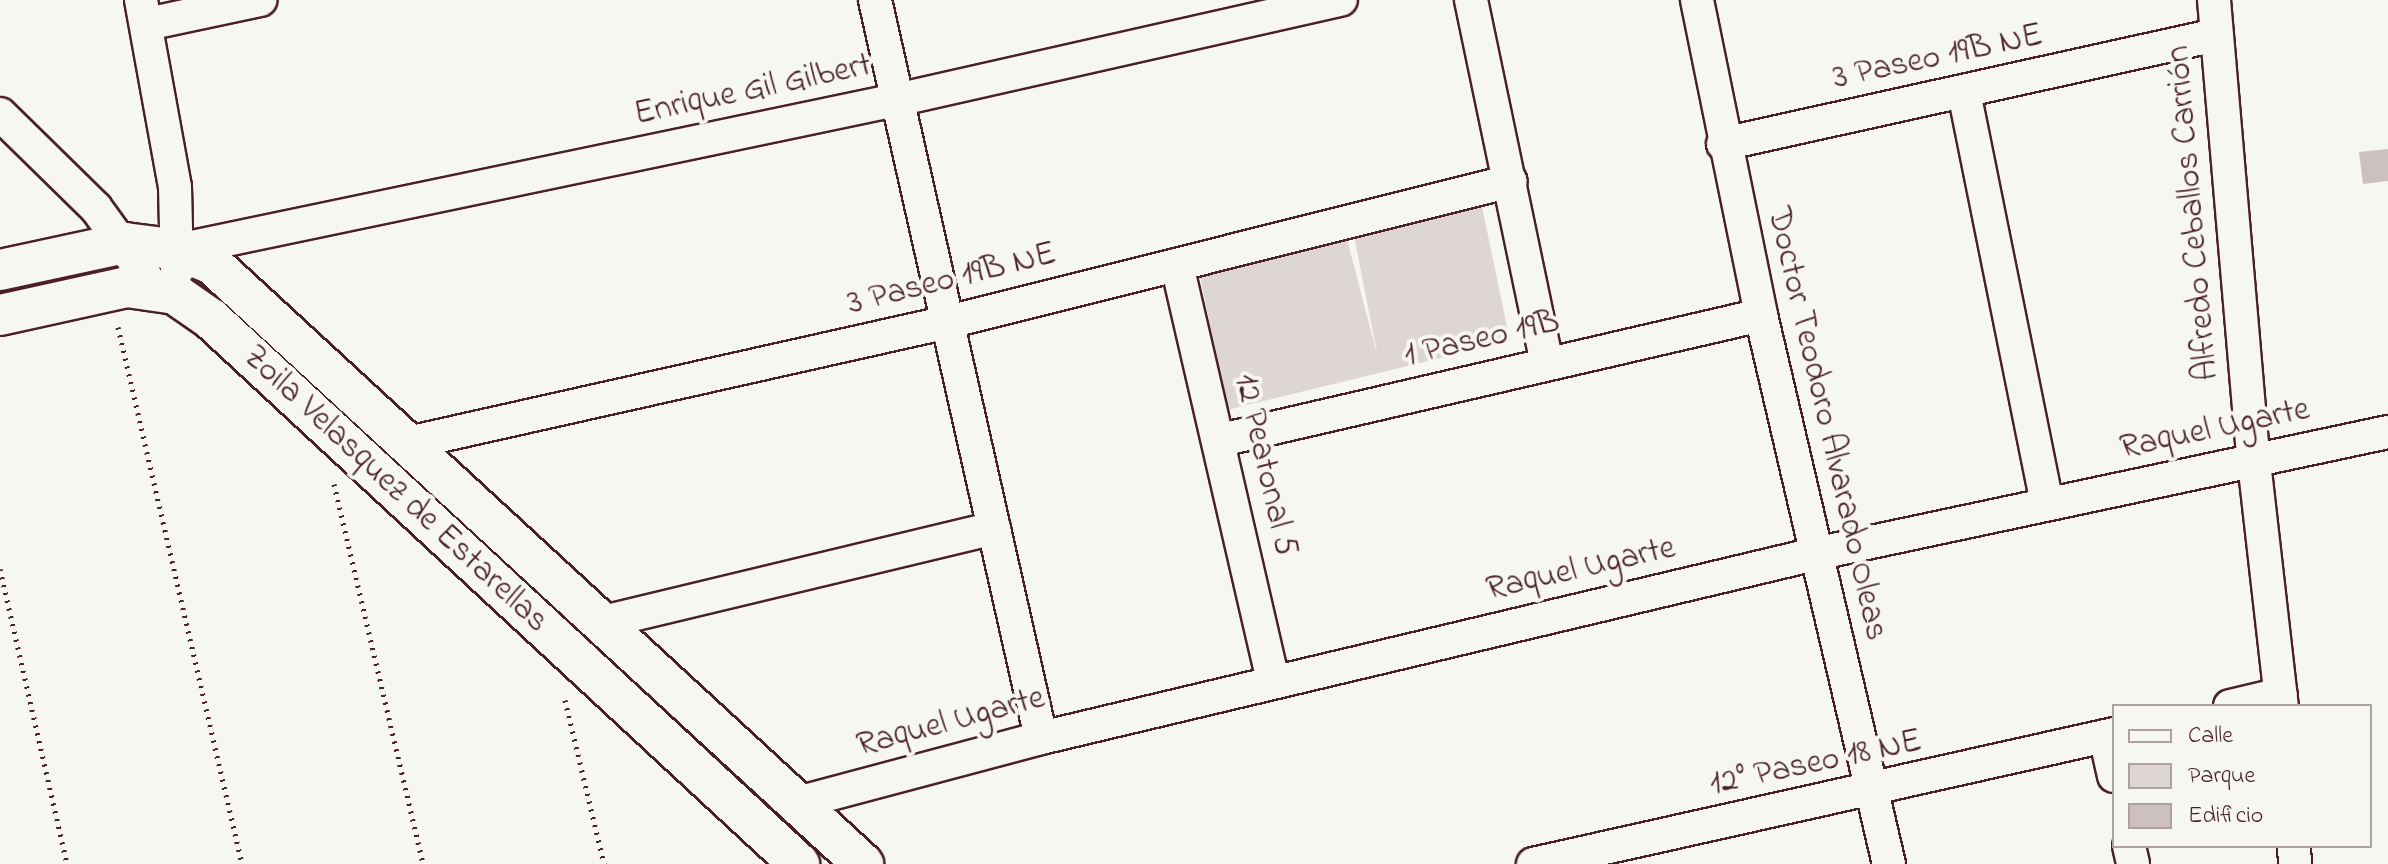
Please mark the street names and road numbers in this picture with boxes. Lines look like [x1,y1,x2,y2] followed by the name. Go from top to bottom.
[1829,16,2047,100] street label: 3 Paseo 19B NE
[2159,44,2229,382] street label: Alfredo Ceballos Carrión
[631,46,875,136] street label: Enrique Gil Gilbert
[1756,204,1896,644] street label: Doctor Teodoro Alvarado Oleas
[844,234,1060,326] street label: 3 Paseo 19B NE
[1400,302,1564,378] street label: 1 Paseo 19B
[234,338,556,642] street label: Zoila Velasquez de Estarellas
[1223,370,1305,560] street label: 12 Peatonal 5
[2117,390,2313,470] street label: Raquel Ugarte
[1483,528,1679,612] street label: Raquel Ugarte
[853,678,1049,768] street label: Raquel Ugarte
[1706,722,1926,806] street label: 12° Paseo 18 NE

